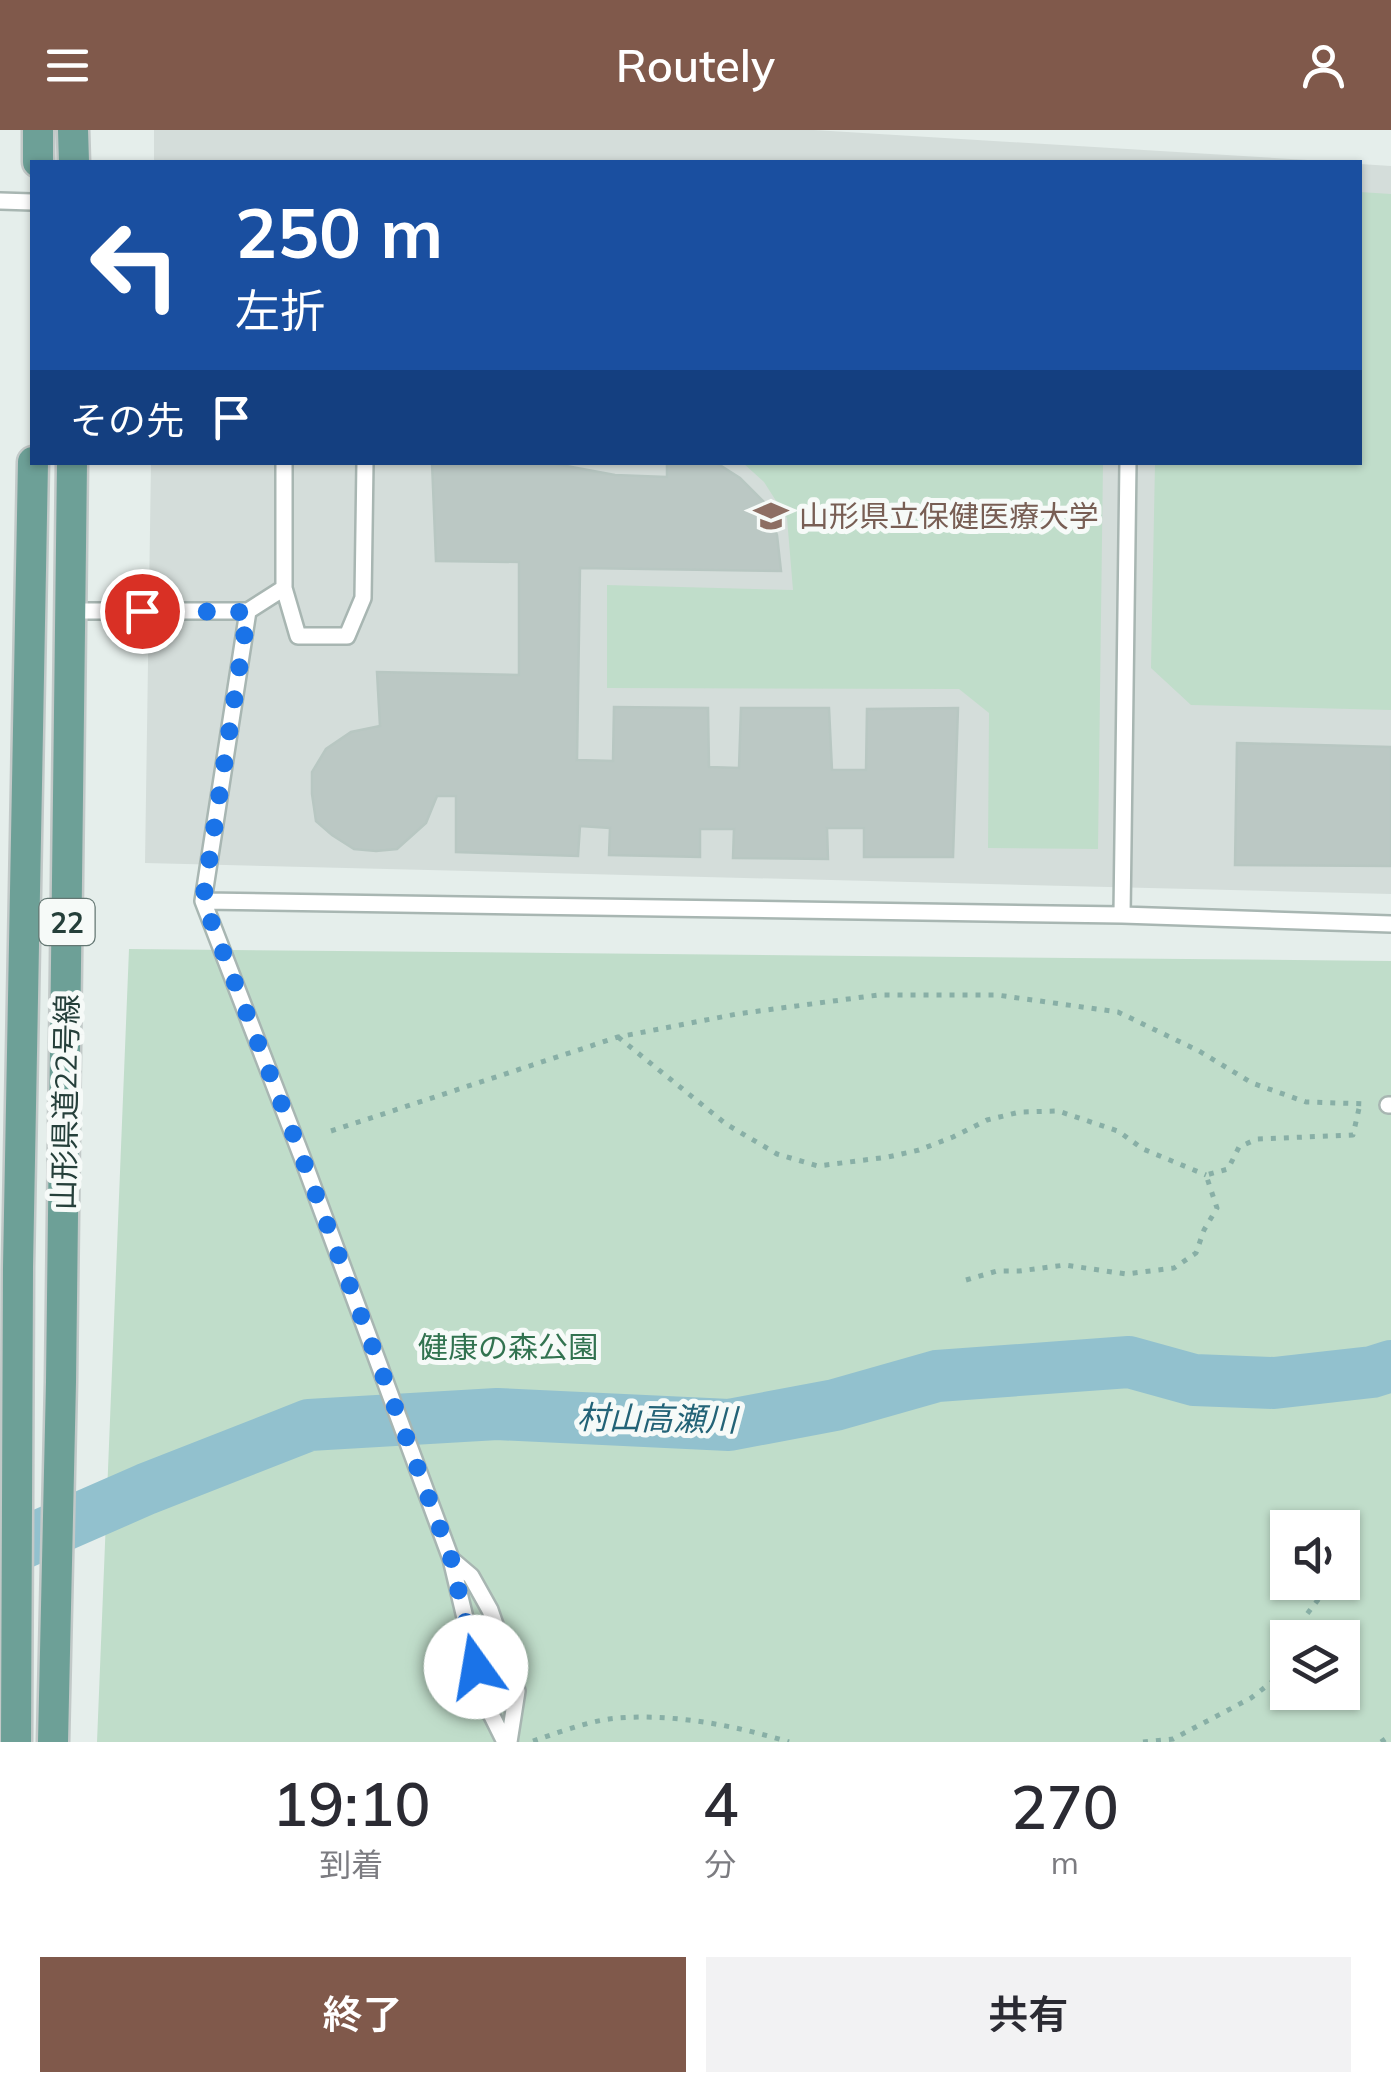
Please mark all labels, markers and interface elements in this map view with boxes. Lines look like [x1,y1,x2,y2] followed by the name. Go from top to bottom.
[616,37,775,93] text: Routely
[40,38,95,93] icon: menu
[1296,38,1351,93] icon: person
[235,188,443,276] text: 250 m
[70,200,200,330] icon: left
[235,282,325,338] text: 左折
[204,390,259,445] icon: arrive
[70,396,184,444] text: その先
[752,497,790,535] school or university icon: 山形県立保健医療大学
[799,497,1099,535] place label: 山形県立保健医療大学
[100,569,185,654] pin
[115,584,170,639] icon: arrive
[40,899,94,945] road number: 22
[44,994,86,1210] street label: 山形県道22号線
[418,1328,598,1366] park label: 健康の森公園
[577,1397,740,1439] water label: 村山高瀬川
[1270,1510,1360,1710] map controls
[1270,1510,1360,1600] button: sound
[424,1615,528,1719] position arrow
[1270,1620,1360,1710] button: layers
[272,1766,430,1841] text: 19:10
[703,1766,739,1841] text: 4
[1011,1769,1119,1844] text: 270
[1051,1842,1079,1882] text: m
[319,1844,383,1884] text: 到着
[705,1844,737,1884] text: 分
[40,1957,686,2072] button: 終了
[706,1957,1351,2072] button: 共有

